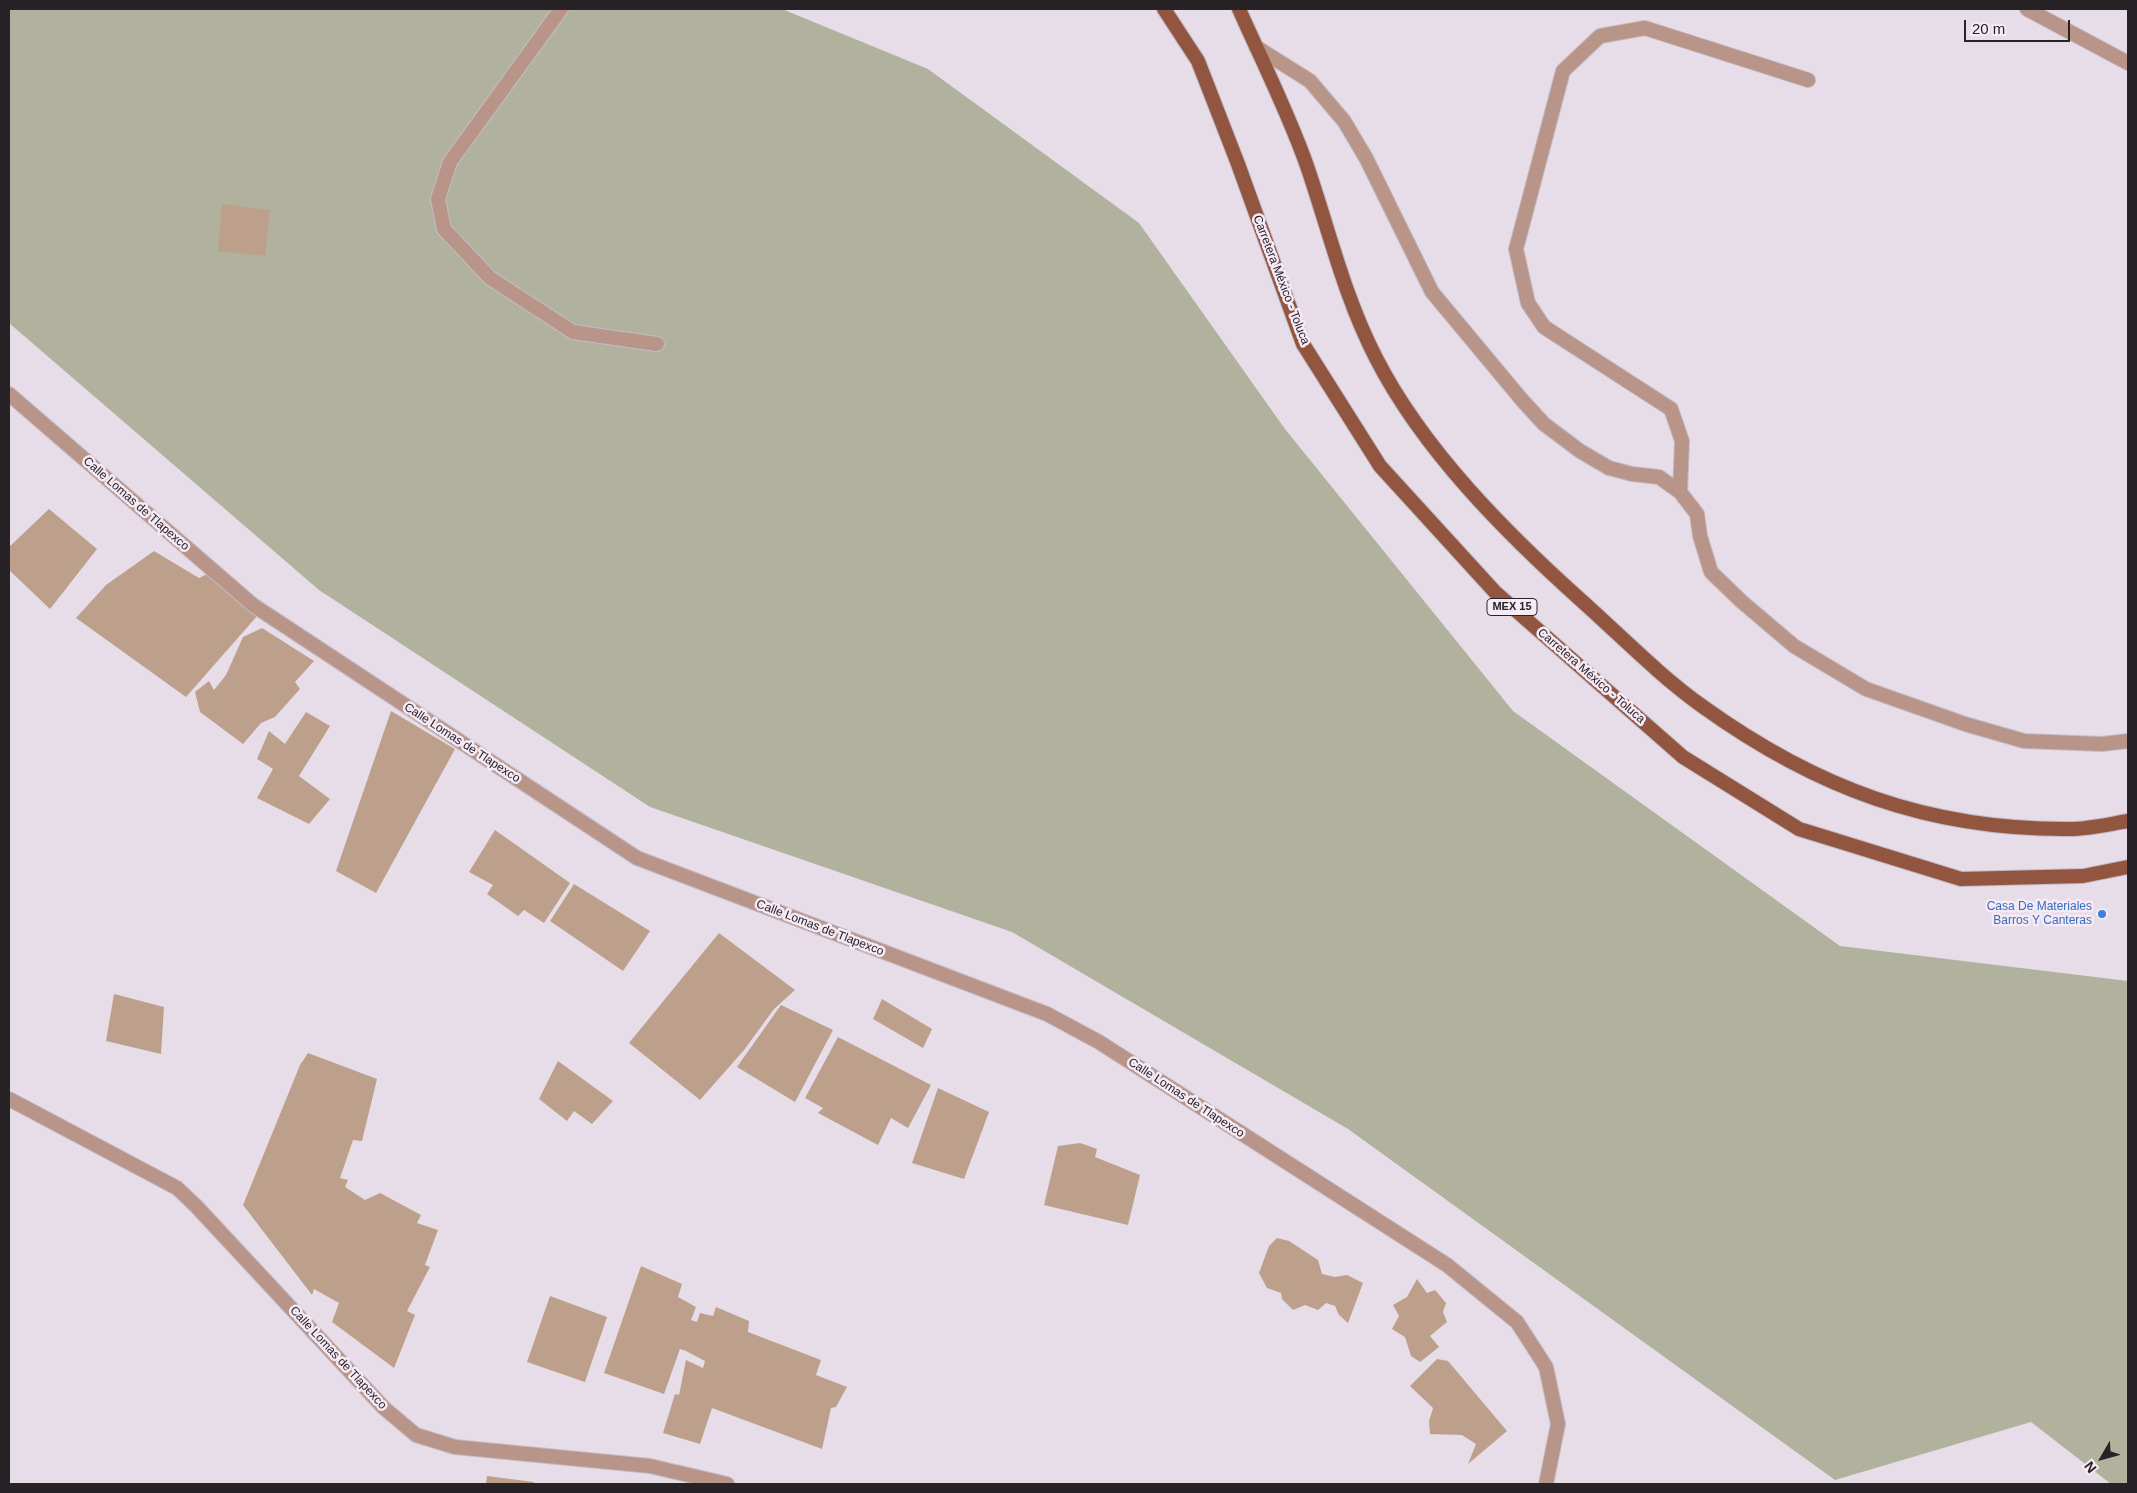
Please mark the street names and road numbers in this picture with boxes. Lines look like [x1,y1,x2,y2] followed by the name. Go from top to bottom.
[1250,213,1312,347] street label: Carretera México - Toluca
[80,454,192,554] street label: Calle Lomas de Tlapexco
[1487,598,1537,616] road number: MEX 15
[1534,626,1648,726] street label: Carretera México - Toluca
[401,700,523,786] street label: Calle Lomas de Tlapexco
[754,897,886,959] street label: Calle Lomas de Tlapexco
[1125,1055,1247,1141] street label: Calle Lomas de Tlapexco
[287,1304,389,1412] street label: Calle Lomas de Tlapexco

